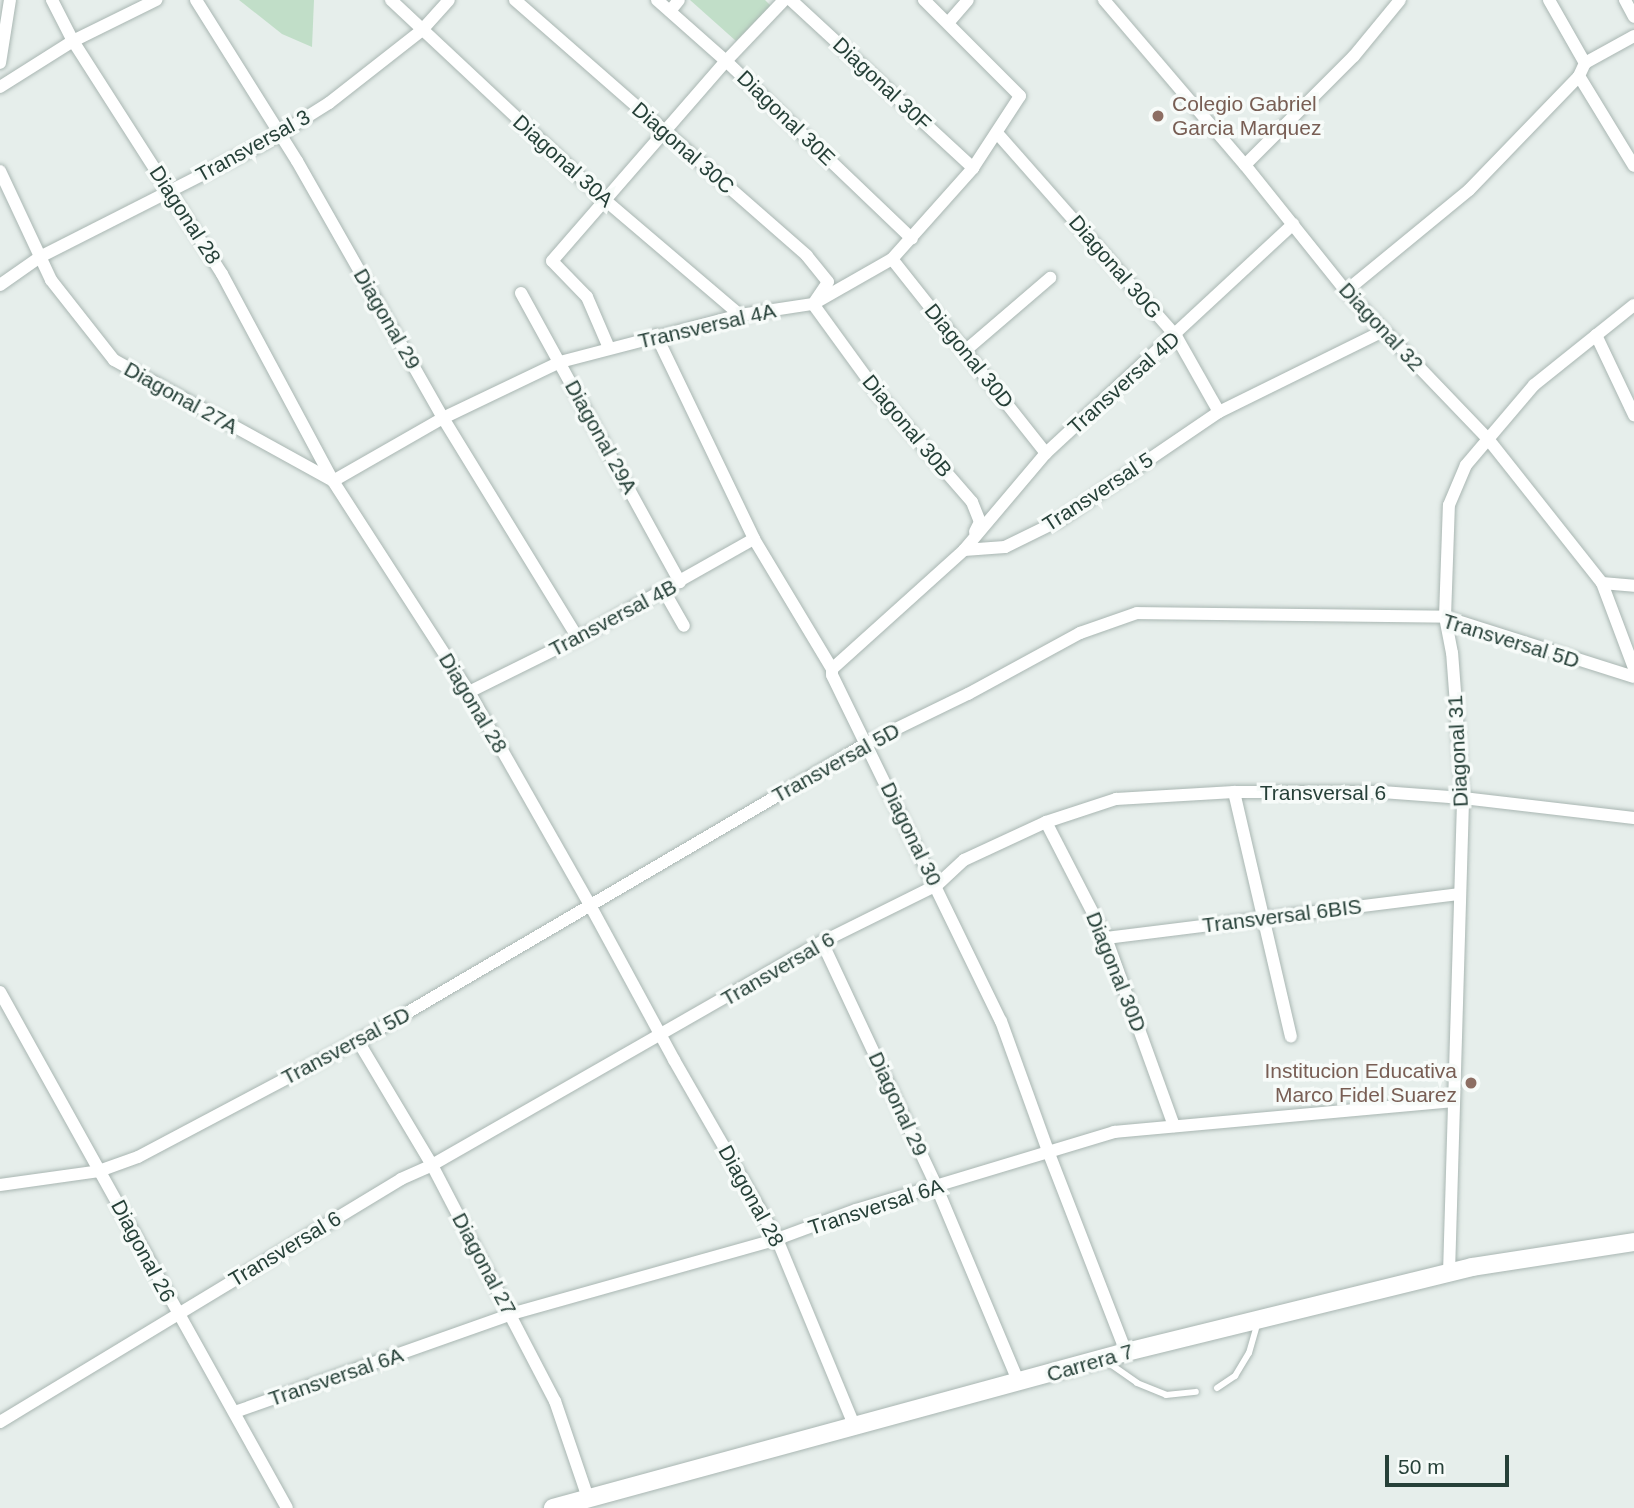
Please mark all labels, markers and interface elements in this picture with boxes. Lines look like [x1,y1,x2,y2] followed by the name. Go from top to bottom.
[828,32,936,136] street label: Diagonal 30F
[732,65,840,171] street label: Diagonal 30E
[1172,91,1321,141] place label: Colegio Gabriel Garcia Marquez
[627,97,739,199] street label: Diagonal 30C
[192,104,314,188] street label: Transversal 3
[1150,108,1166,124] marker: Colegio Gabriel Garcia Marquez
[508,109,618,213] street label: Diagonal 30A
[144,161,226,269] street label: Diagonal 28
[1063,210,1167,324] street label: Diagonal 30G
[348,264,426,374] street label: Diagonal 29
[1334,277,1428,377] street label: Diagonal 32
[636,298,778,354] street label: Transversal 4A
[919,299,1019,413] street label: Diagonal 30D
[1063,326,1185,440] street label: Transversal 4D
[120,356,242,440] street label: Diagonal 27A
[857,370,957,482] street label: Diagonal 30B
[559,376,643,498] street label: Diagonal 29A
[1038,447,1158,537] street label: Transversal 5
[545,574,681,662] street label: Transversal 4B
[1440,608,1582,674] street label: Transversal 5D
[433,648,513,758] street label: Diagonal 28
[1442,694,1474,808] street label: Diagonal 31
[768,718,904,808] street label: Transversal 5D
[875,778,947,890] street label: Diagonal 30
[1260,780,1386,806] street label: Transversal 6
[1201,894,1363,938] street label: Transversal 6BIS
[1080,908,1152,1036] street label: Diagonal 30D
[717,926,839,1012] street label: Transversal 6
[278,1002,414,1090] street label: Transversal 5D
[863,1048,933,1160] street label: Diagonal 29
[1264,1058,1457,1108] place label: Institucion Educativa Marco Fidel Suarez
[1463,1075,1479,1091] marker: Institucion Educativa Marco Fidel Suarez
[713,1141,789,1251] street label: Diagonal 28
[805,1173,947,1241] street label: Transversal 6A
[106,1196,180,1306] street label: Diagonal 26
[224,1206,346,1292] street label: Transversal 6
[447,1209,521,1319] street label: Diagonal 27
[1044,1339,1136,1387] street label: Carrera 7
[266,1342,406,1412] street label: Transversal 6A
[1389,1442,1513,1486] scale bar
[1398,1455,1445,1478] text: 50 m

